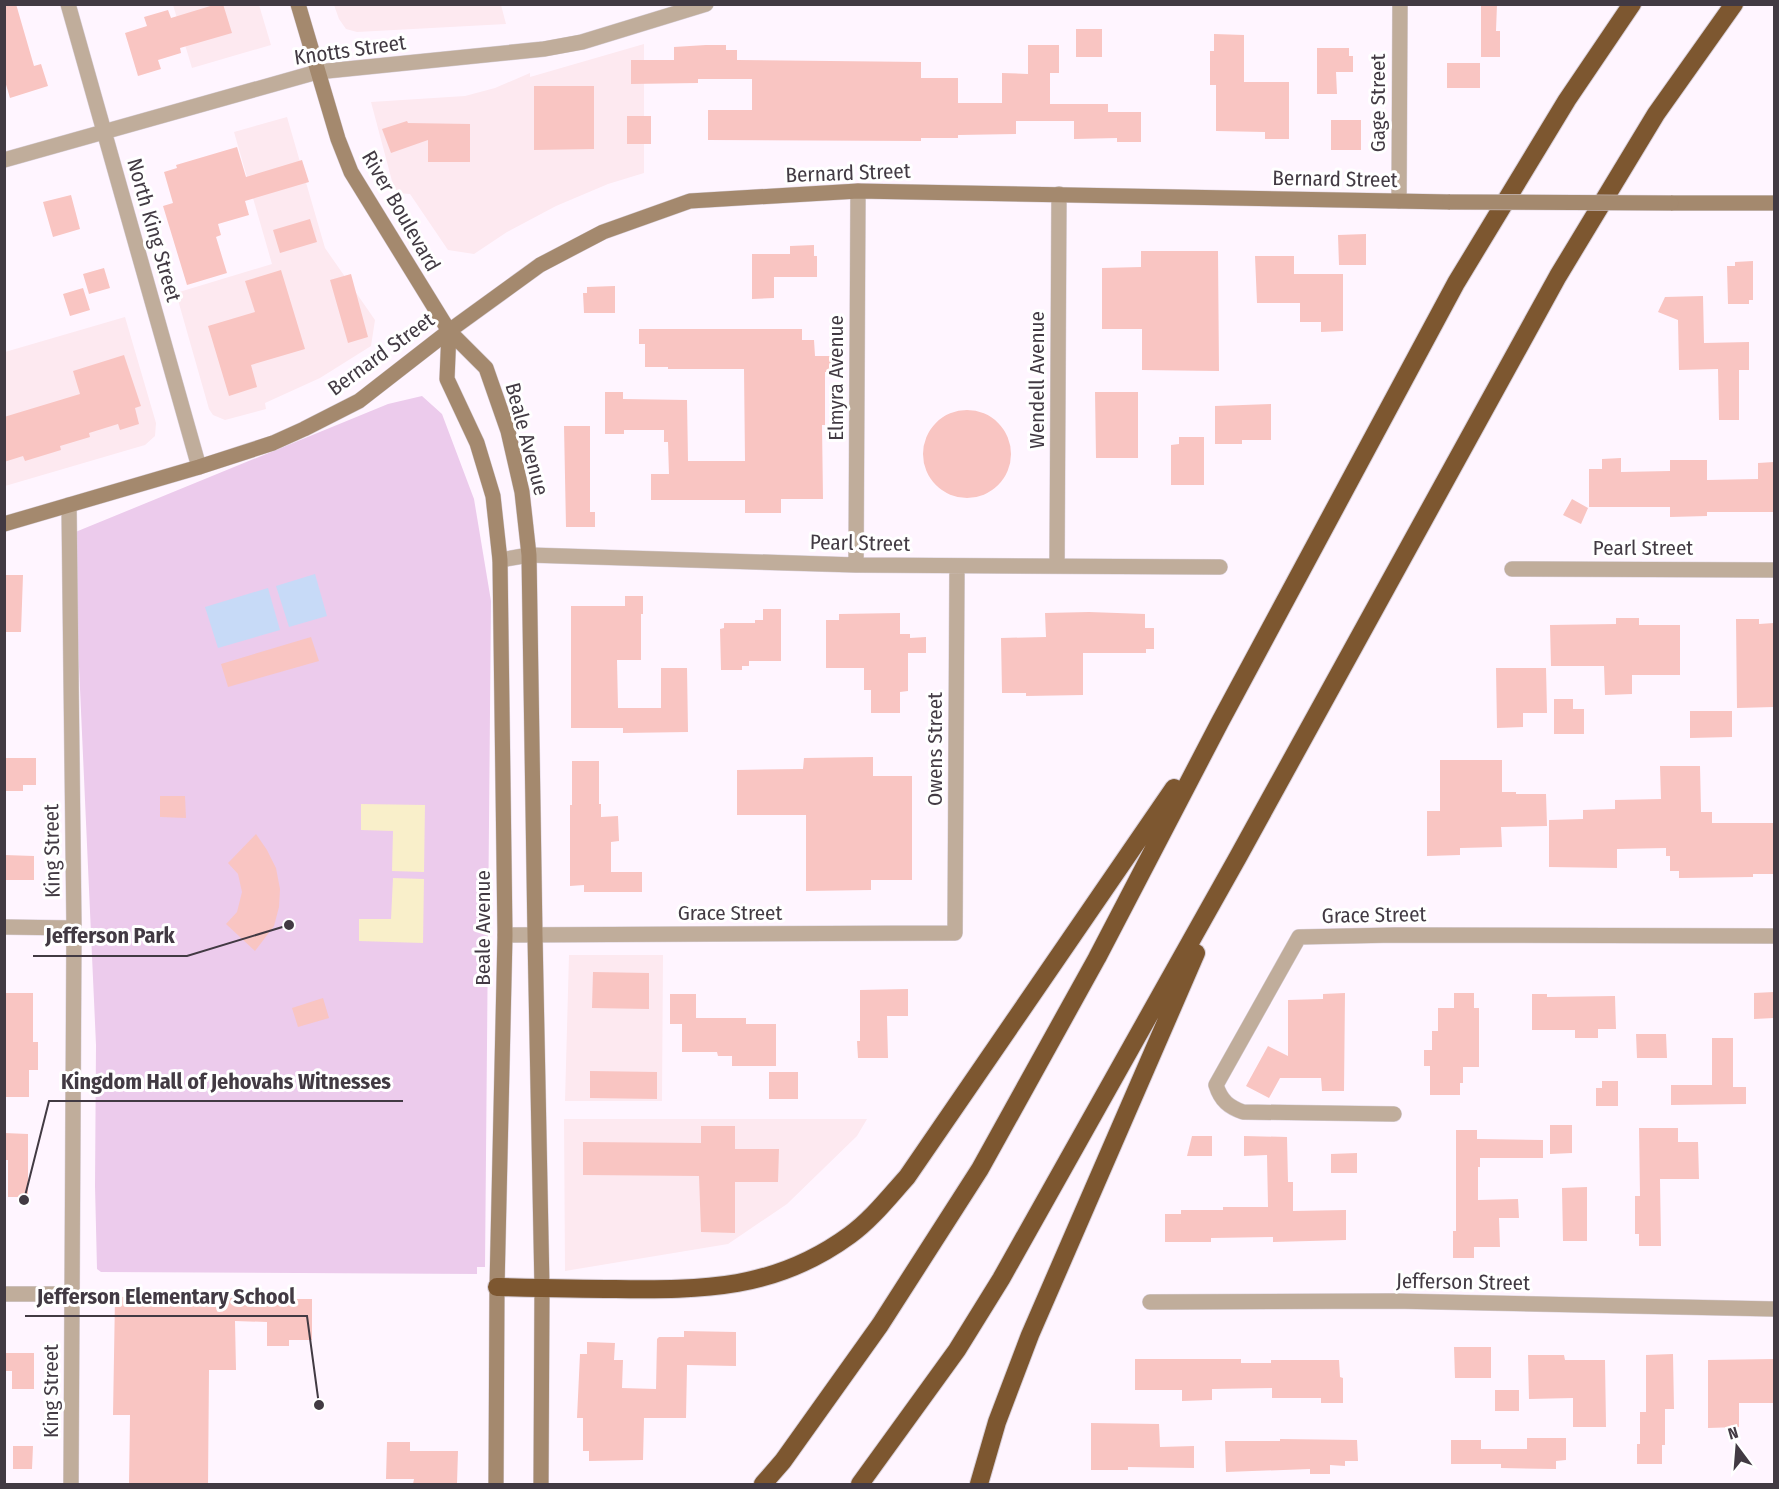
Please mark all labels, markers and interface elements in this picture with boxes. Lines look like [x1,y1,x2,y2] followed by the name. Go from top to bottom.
[292,29,408,71] street label: Knotts Street
[1365,54,1391,152] street label: Gage Street
[356,146,446,276] street label: River Boulevard
[121,155,187,305] street label: North King Street
[785,158,911,188] street label: Bernard Street
[1272,165,1398,193] street label: Bernard Street
[323,307,439,401] street label: Bernard Street
[1024,311,1050,449] street label: Wendell Avenue
[823,315,849,441] street label: Elmyra Avenue
[499,380,555,498] street label: Beale Avenue
[810,529,910,557] street label: Pearl Street
[1593,535,1693,561] street label: Pearl Street
[922,692,948,806] street label: Owens Street
[38,804,66,898] street label: King Street
[470,870,496,986] street label: Beale Avenue
[678,900,782,926] street label: Grace Street
[1322,901,1427,929] street label: Grace Street
[33,916,187,956] callout: Jefferson Park
[44,922,175,949] text: Jefferson Park
[49,1061,403,1101] callout: Kingdom Hall of Jehovahs Witnesses
[61,1068,391,1095] text: Kingdom Hall of Jehovahs Witnesses
[1396,1268,1530,1296] street label: Jefferson Street
[25,1276,307,1316] callout: Jefferson Elementary School
[36,1283,296,1310] text: Jefferson Elementary School
[38,1344,64,1438] street label: King Street
[1707,1417,1767,1477] north arrow
[1726,1423,1740,1444] text: N

